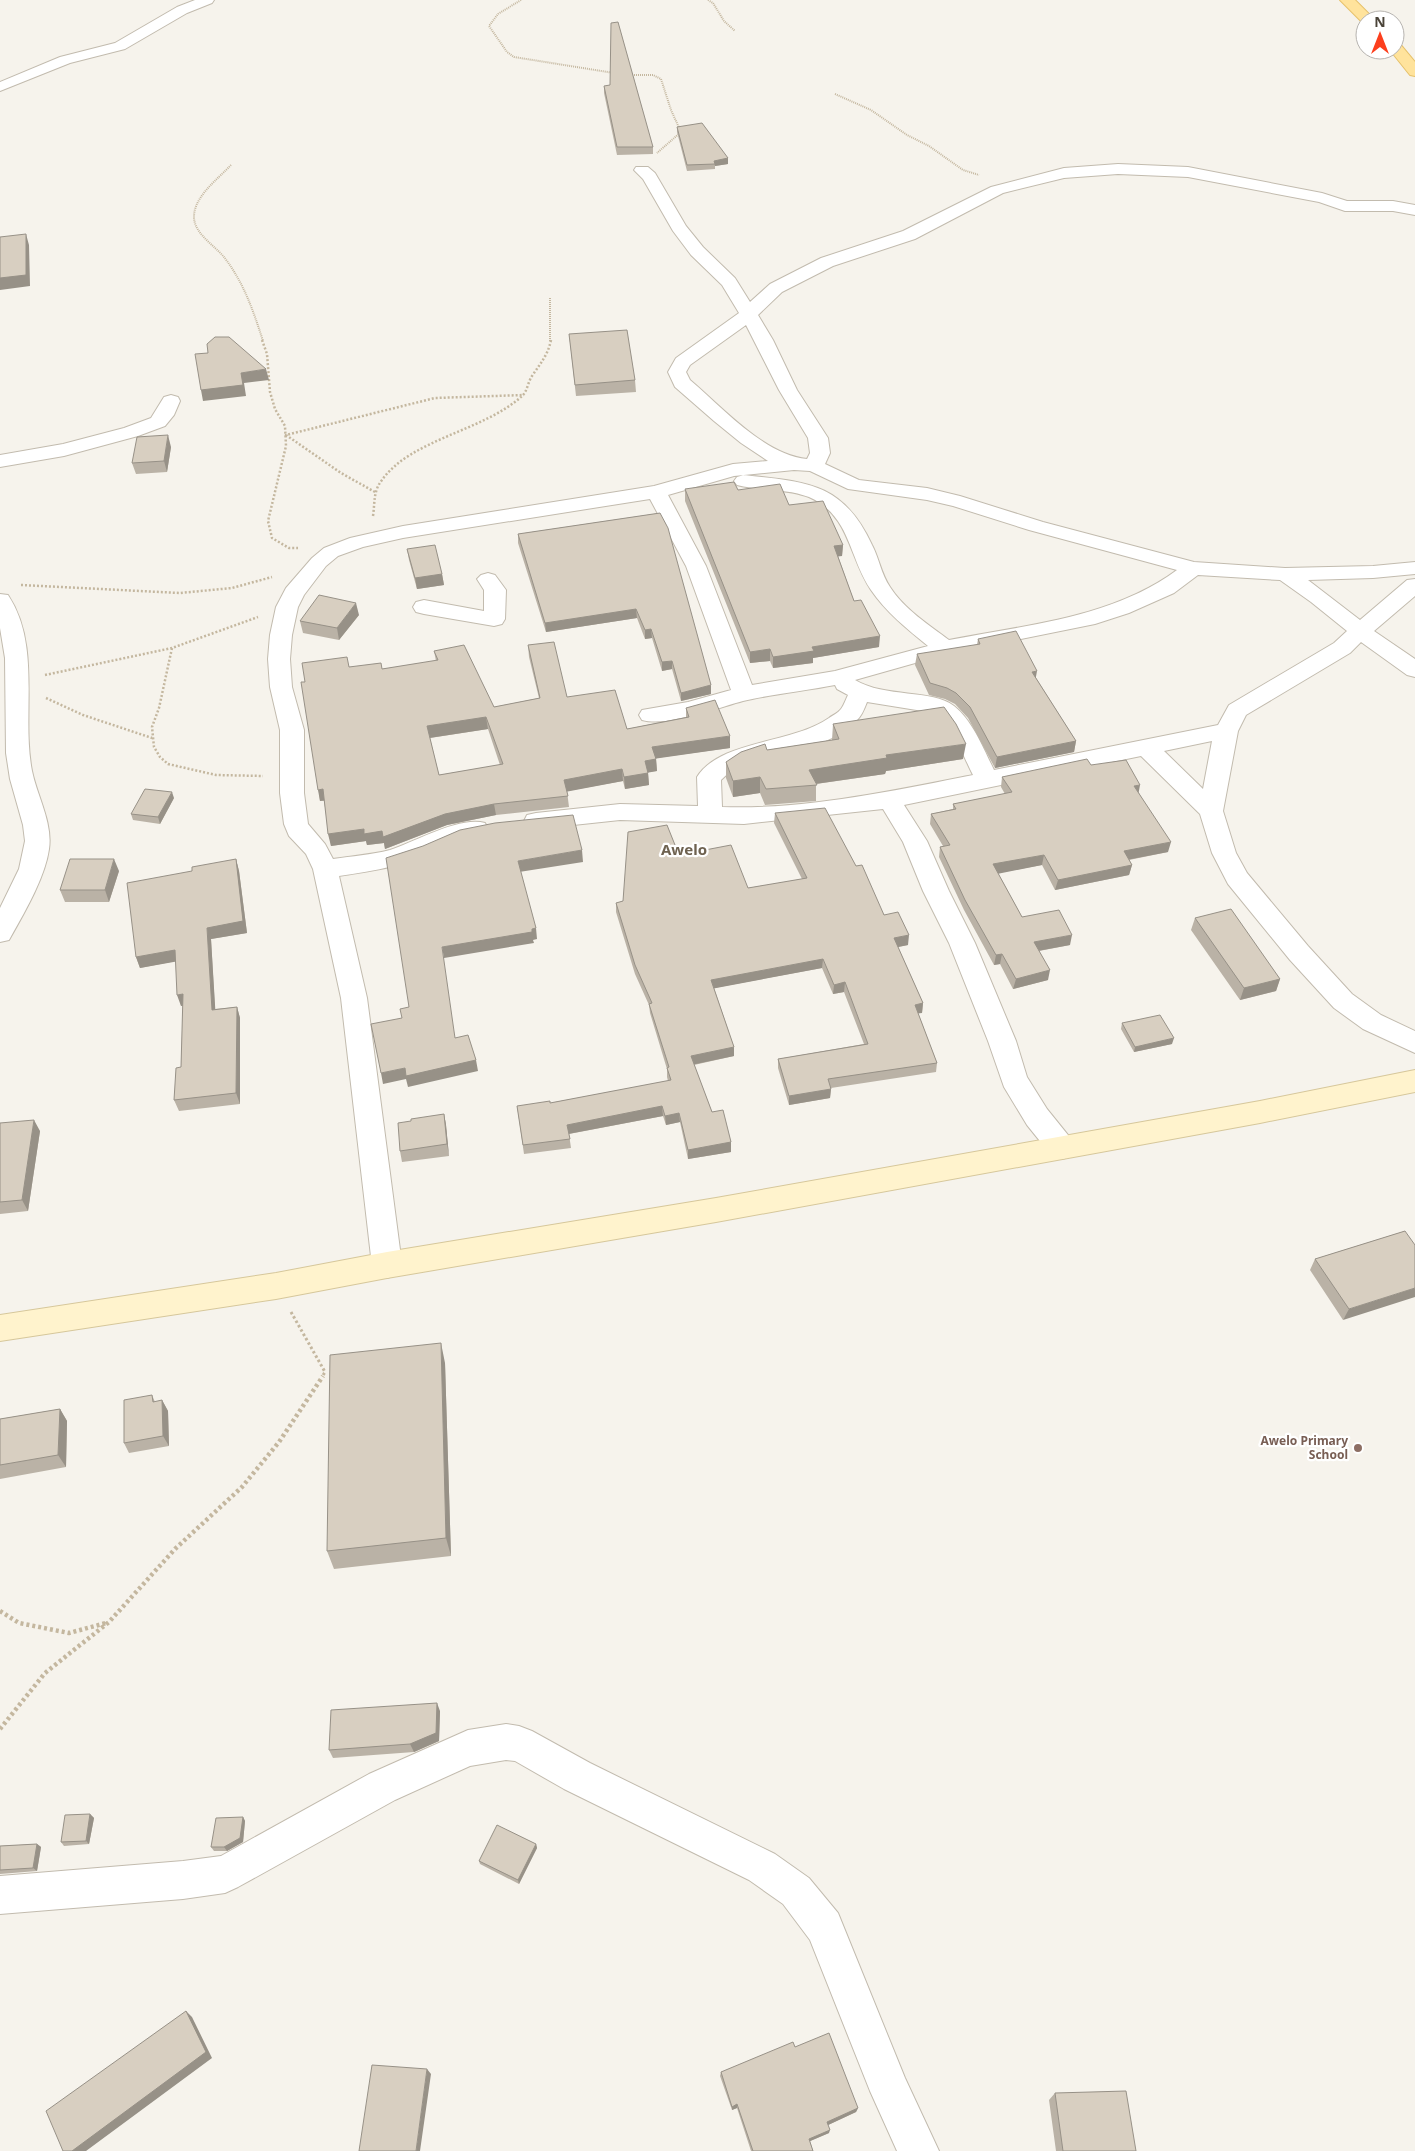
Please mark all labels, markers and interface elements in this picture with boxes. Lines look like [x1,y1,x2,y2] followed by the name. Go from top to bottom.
[1355,10,1405,60] north arrow
[1374,12,1386,31] text: N
[661,839,707,859] district label: Awelo
[1261,1432,1348,1463] place label: Awelo Primary School
[1352,1442,1364,1454] marker: Awelo Primary School

